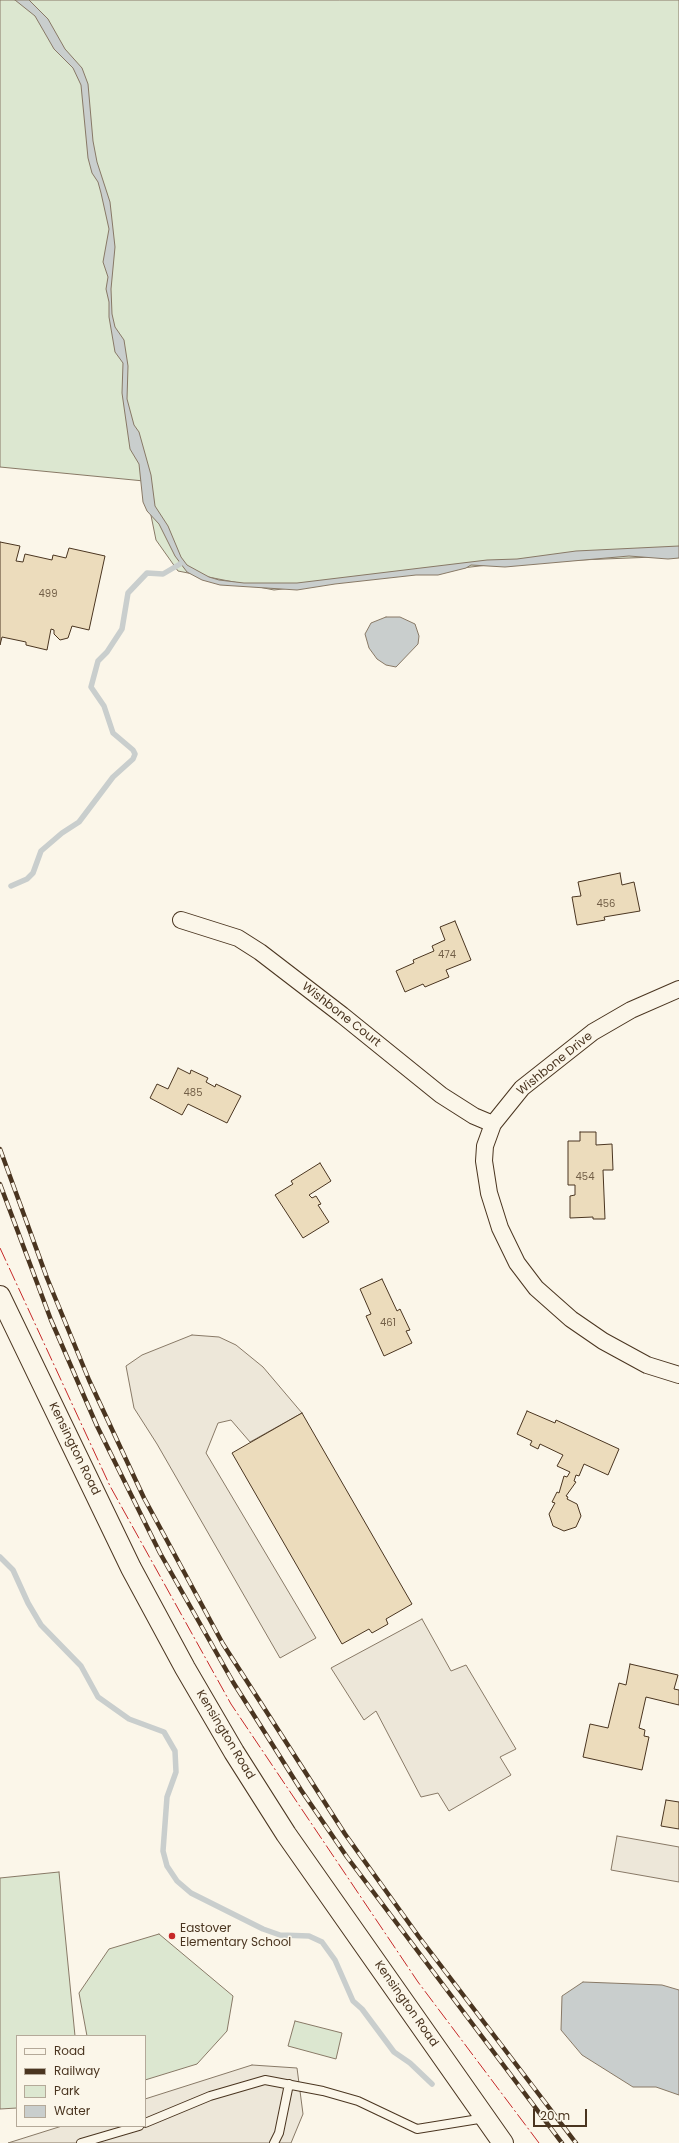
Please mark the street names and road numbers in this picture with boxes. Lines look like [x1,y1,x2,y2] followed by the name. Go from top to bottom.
[299,980,383,1050] street label: Wishbone Court
[514,1029,596,1099] street label: Wishbone Drive
[45,1400,103,1498] street label: Kensington Road
[193,1688,257,1782] street label: Kensington Road
[371,1958,441,2050] street label: Kensington Road

